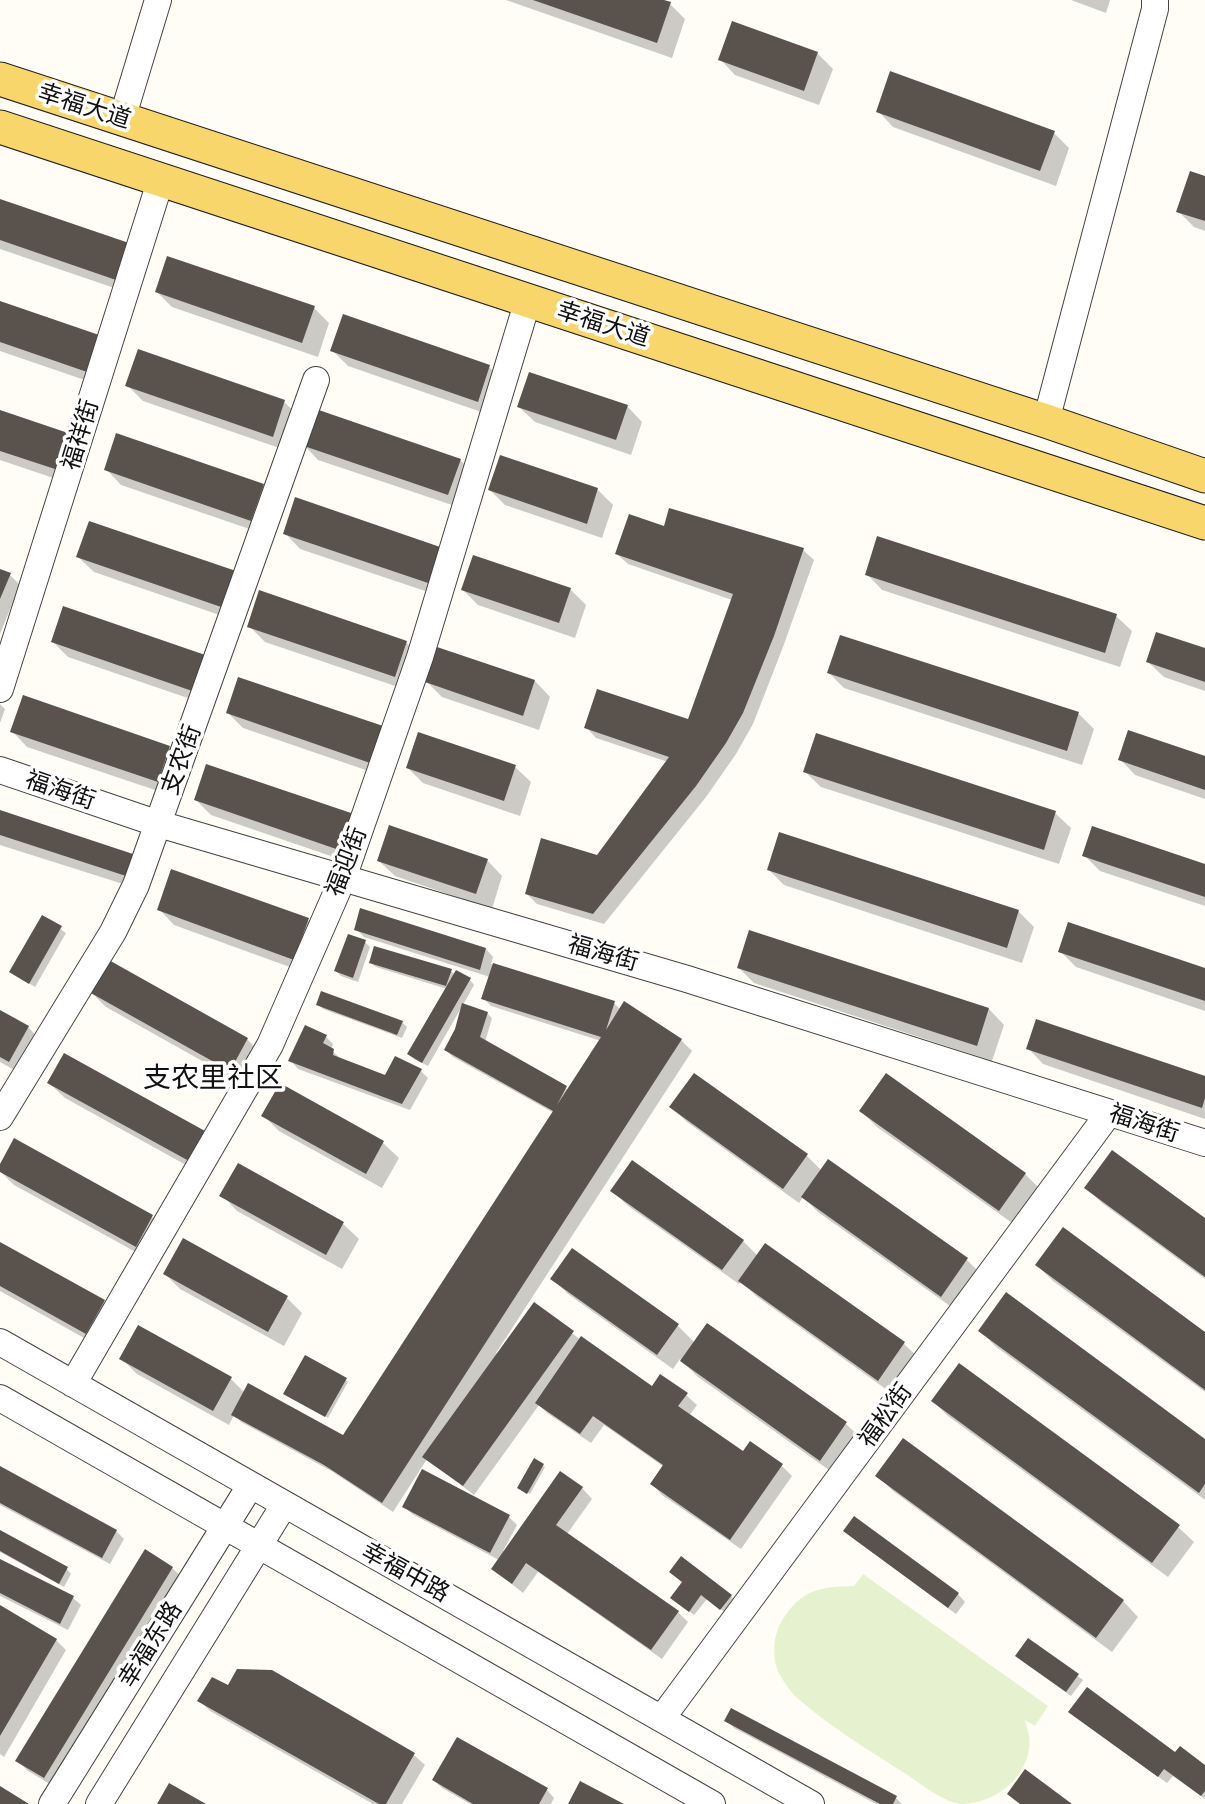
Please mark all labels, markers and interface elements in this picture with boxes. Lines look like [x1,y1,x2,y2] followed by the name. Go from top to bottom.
[34,78,134,136] street label: 幸福大道
[553,296,653,354] street label: 幸福大道
[57,396,105,474] street label: 福祥街
[156,721,208,799] street label: 支农街
[21,766,99,816] street label: 福海街
[321,823,373,901] street label: 福迎街
[564,930,642,978] street label: 福海街
[143,1062,283,1096] district label: 支农里社区
[1105,1099,1183,1149] street label: 福海街
[853,1378,919,1454] street label: 福松街
[356,1537,454,1609] street label: 幸福中路
[113,1597,189,1693] street label: 幸福东路

